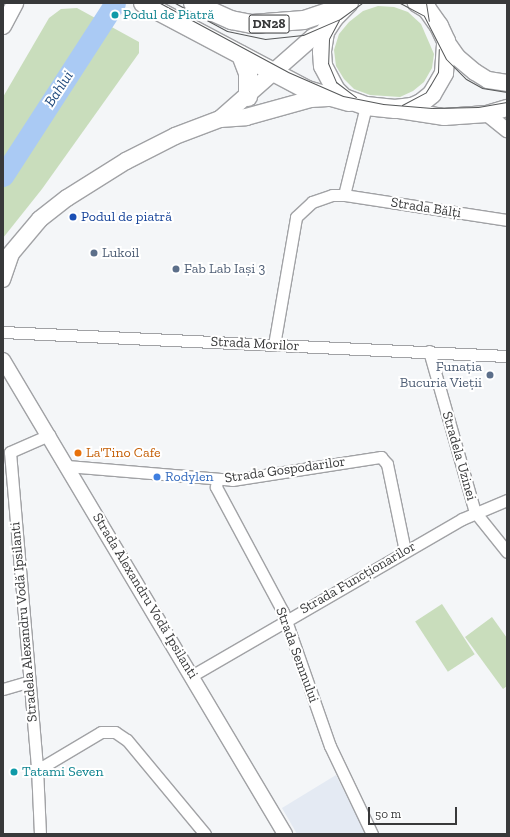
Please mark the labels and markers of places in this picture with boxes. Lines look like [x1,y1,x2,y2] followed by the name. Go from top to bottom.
[123,7,214,23] place label: Podul de Piatră
[110,10,120,20] marker: Podul de Piatră
[81,209,172,225] place label: Podul de piatră
[68,212,78,222] marker: Podul de piatră
[102,245,139,261] place label: Lukoil
[89,248,99,258] marker: Lukoil
[184,261,265,277] place label: Fab Lab Iași 3
[171,264,181,274] marker: Fab Lab Iași 3
[399,359,482,392] place label: Funația Bucuria Vieții
[485,370,495,380] marker: Funația Bucuria Vieții
[86,445,161,461] place label: La'Tino Cafe
[73,448,83,458] marker: La'Tino Cafe
[165,469,213,485] place label: Rodylen
[152,472,162,482] marker: Rodylen
[22,764,103,780] place label: Tatami Seven
[9,767,19,777] marker: Tatami Seven

